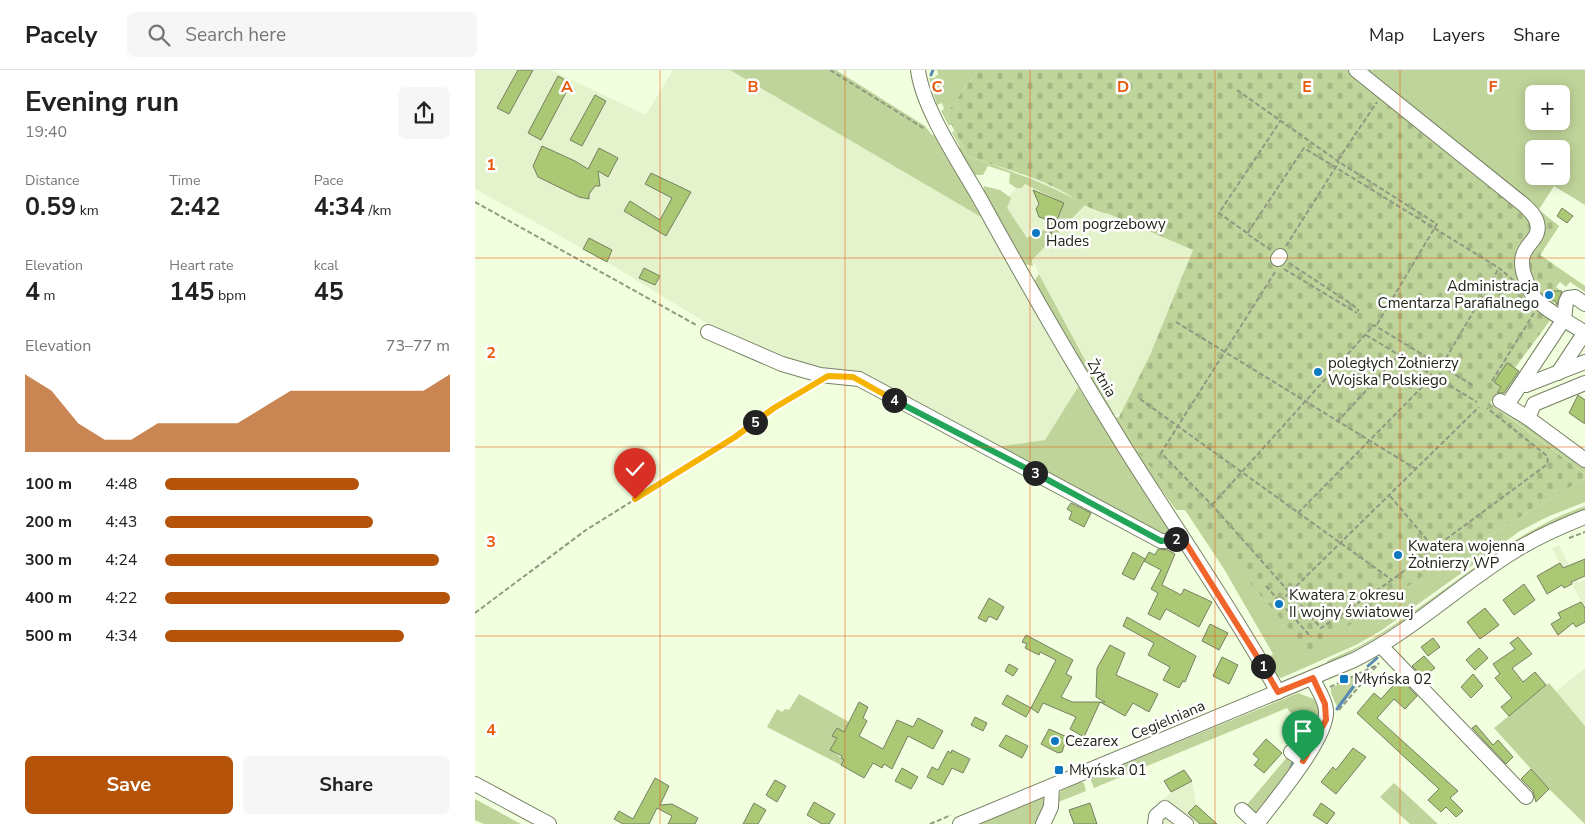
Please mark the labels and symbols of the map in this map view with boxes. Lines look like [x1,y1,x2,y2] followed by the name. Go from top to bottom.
[561,76,573,98] text: A
[747,76,759,98] text: B
[932,76,943,98] text: C
[1117,76,1129,98] text: D
[1302,76,1312,98] text: E
[1489,76,1498,98] text: F
[486,154,496,176] text: 1
[1046,214,1166,251] place label: Dom pogrzebowy Hades
[1030,227,1042,239] marker: Dom pogrzebowy Hades
[1378,276,1539,313] place label: Administracja Cmentarza Parafialnego
[1543,289,1555,301] marker: Administracja Cmentarza Parafialnego
[486,342,496,364] text: 2
[1328,353,1459,390] place label: poległych Żołnierzy Wojska Polskiego
[1083,355,1121,401] street label: Żytnia
[1312,366,1324,378] marker: poległych Żołnierzy Wojska Polskiego
[881,388,907,412] pin: 4
[743,410,767,434] pin: 5
[614,448,656,499] pin
[1023,460,1047,486] pin: 3
[1163,526,1189,552] pin: 2
[486,531,496,553] text: 3
[1408,536,1525,573] place label: Kwatera wojenna Żołnierzy WP
[1392,549,1404,561] marker: Kwatera wojenna Żołnierzy WP
[1289,585,1413,622] place label: Kwatera z okresu II wojny światowej
[1273,598,1285,610] marker: Kwatera z okresu II wojny światowej
[1251,654,1275,678] pin: 1
[1354,669,1432,689] place label: Młyńska 02
[1338,673,1350,685] marker: Młyńska 02
[1128,695,1208,745] street label: Cegielniana
[1282,710,1324,761] pin
[486,719,496,741] text: 4
[1065,731,1119,751] place label: Cezarex
[1049,735,1061,747] marker: Cezarex
[1069,760,1147,780] place label: Młyńska 01
[1053,764,1065,776] marker: Młyńska 01

